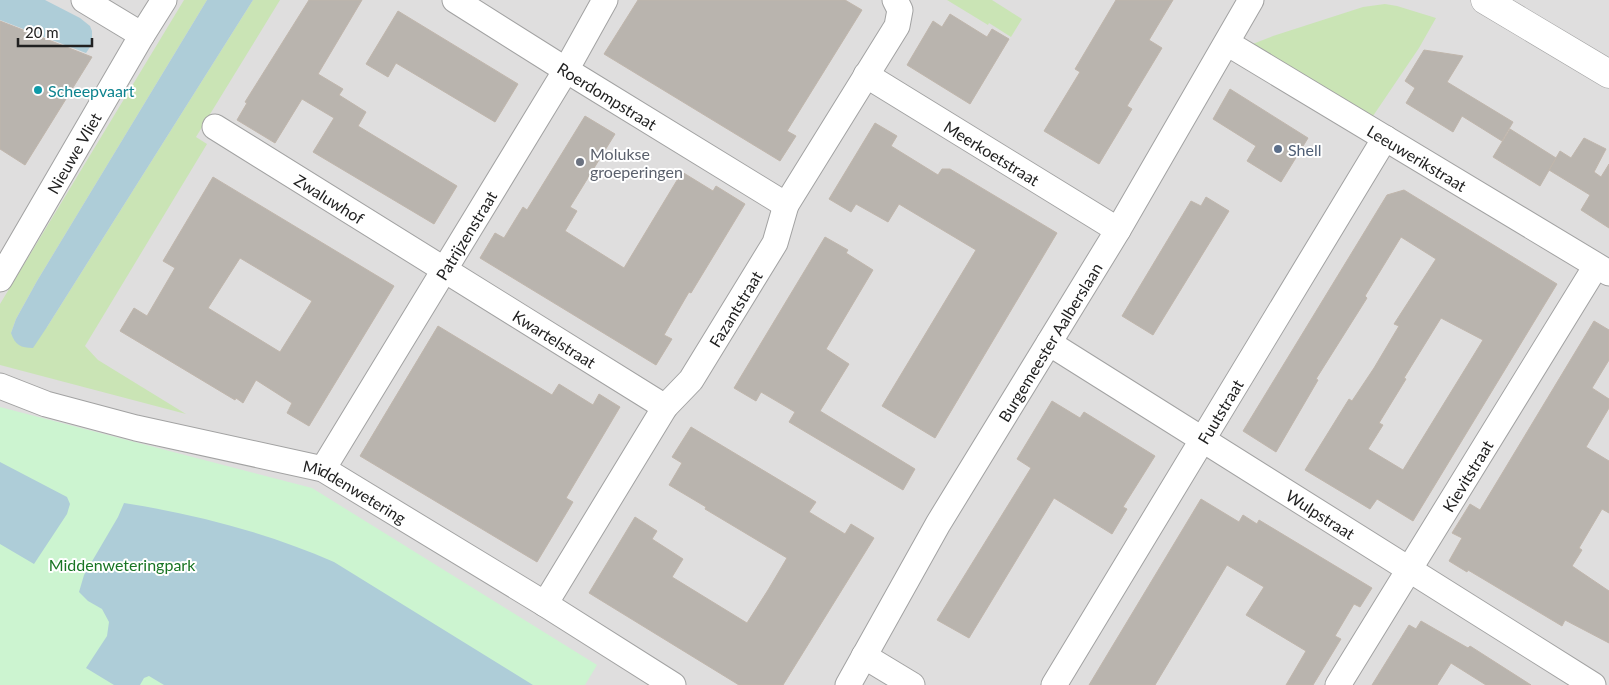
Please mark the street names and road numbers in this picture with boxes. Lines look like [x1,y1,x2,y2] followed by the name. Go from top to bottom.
[555,58,661,133] street label: Roerdompstraat
[43,109,104,197] street label: Nieuwe Vliet
[941,116,1043,189] street label: Meerkoetstraat
[1364,120,1470,195] street label: Leeuwerikstraat
[291,170,368,227] street label: Zwaluwhof
[431,187,500,283] street label: Patrijzenstraat
[994,259,1105,425] street label: Burgemeester Aalberslaan
[704,267,765,350] street label: Fazantstraat
[510,305,600,371] street label: Kwartelstraat
[1193,375,1247,447] street label: Fuutstraat
[1438,436,1496,515] street label: Kievitstraat
[302,455,410,527] street label: Middenwetering
[1283,485,1359,543] street label: Wulpstraat

